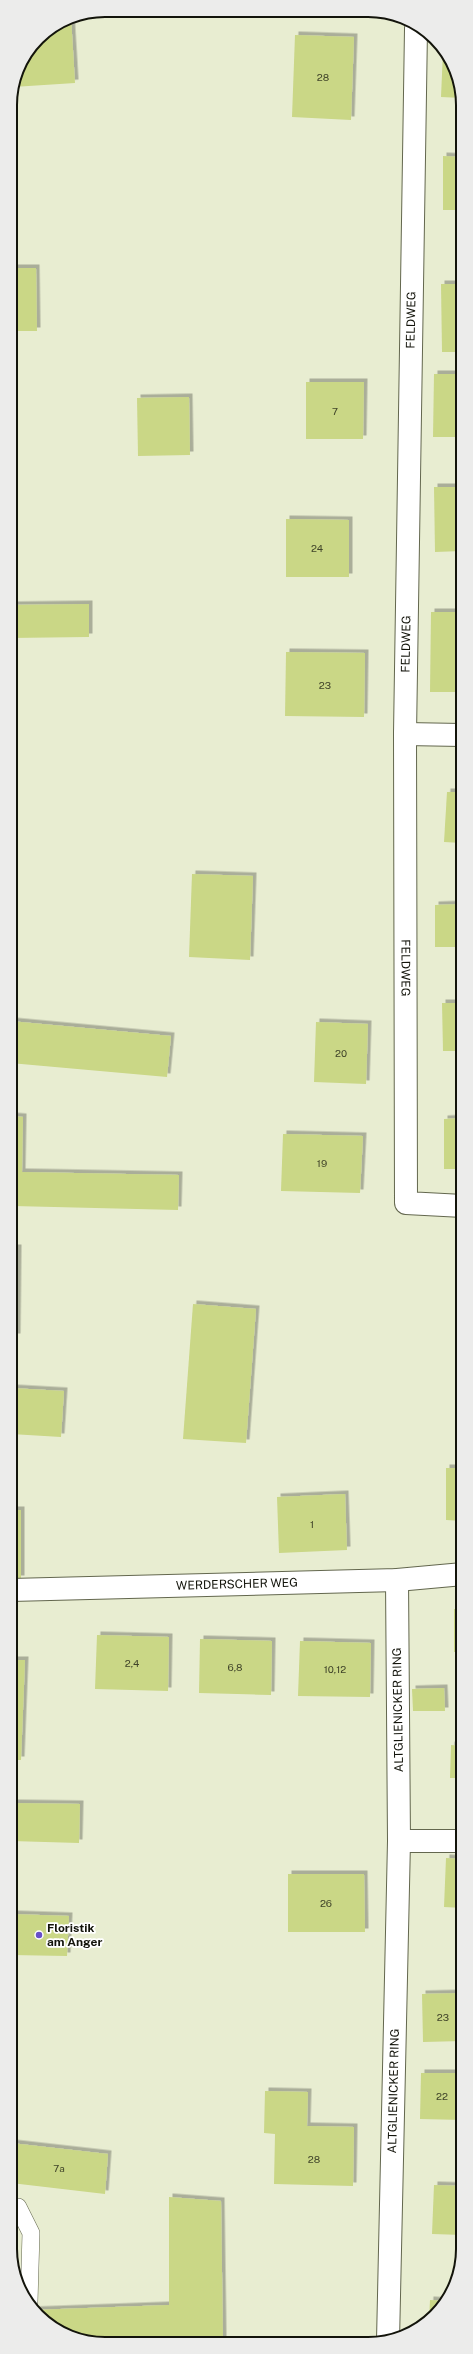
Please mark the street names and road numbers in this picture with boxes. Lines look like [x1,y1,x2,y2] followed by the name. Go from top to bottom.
[404,291,418,349] street label: FELDWEG
[399,615,413,673] street label: FELDWEG
[398,939,413,997] street label: FELDWEG
[176,1576,298,1593] street label: WERDERSCHER WEG
[390,1647,406,1773] street label: ALTGLIENICKER RING
[385,2028,402,2154] street label: ALTGLIENICKER RING

